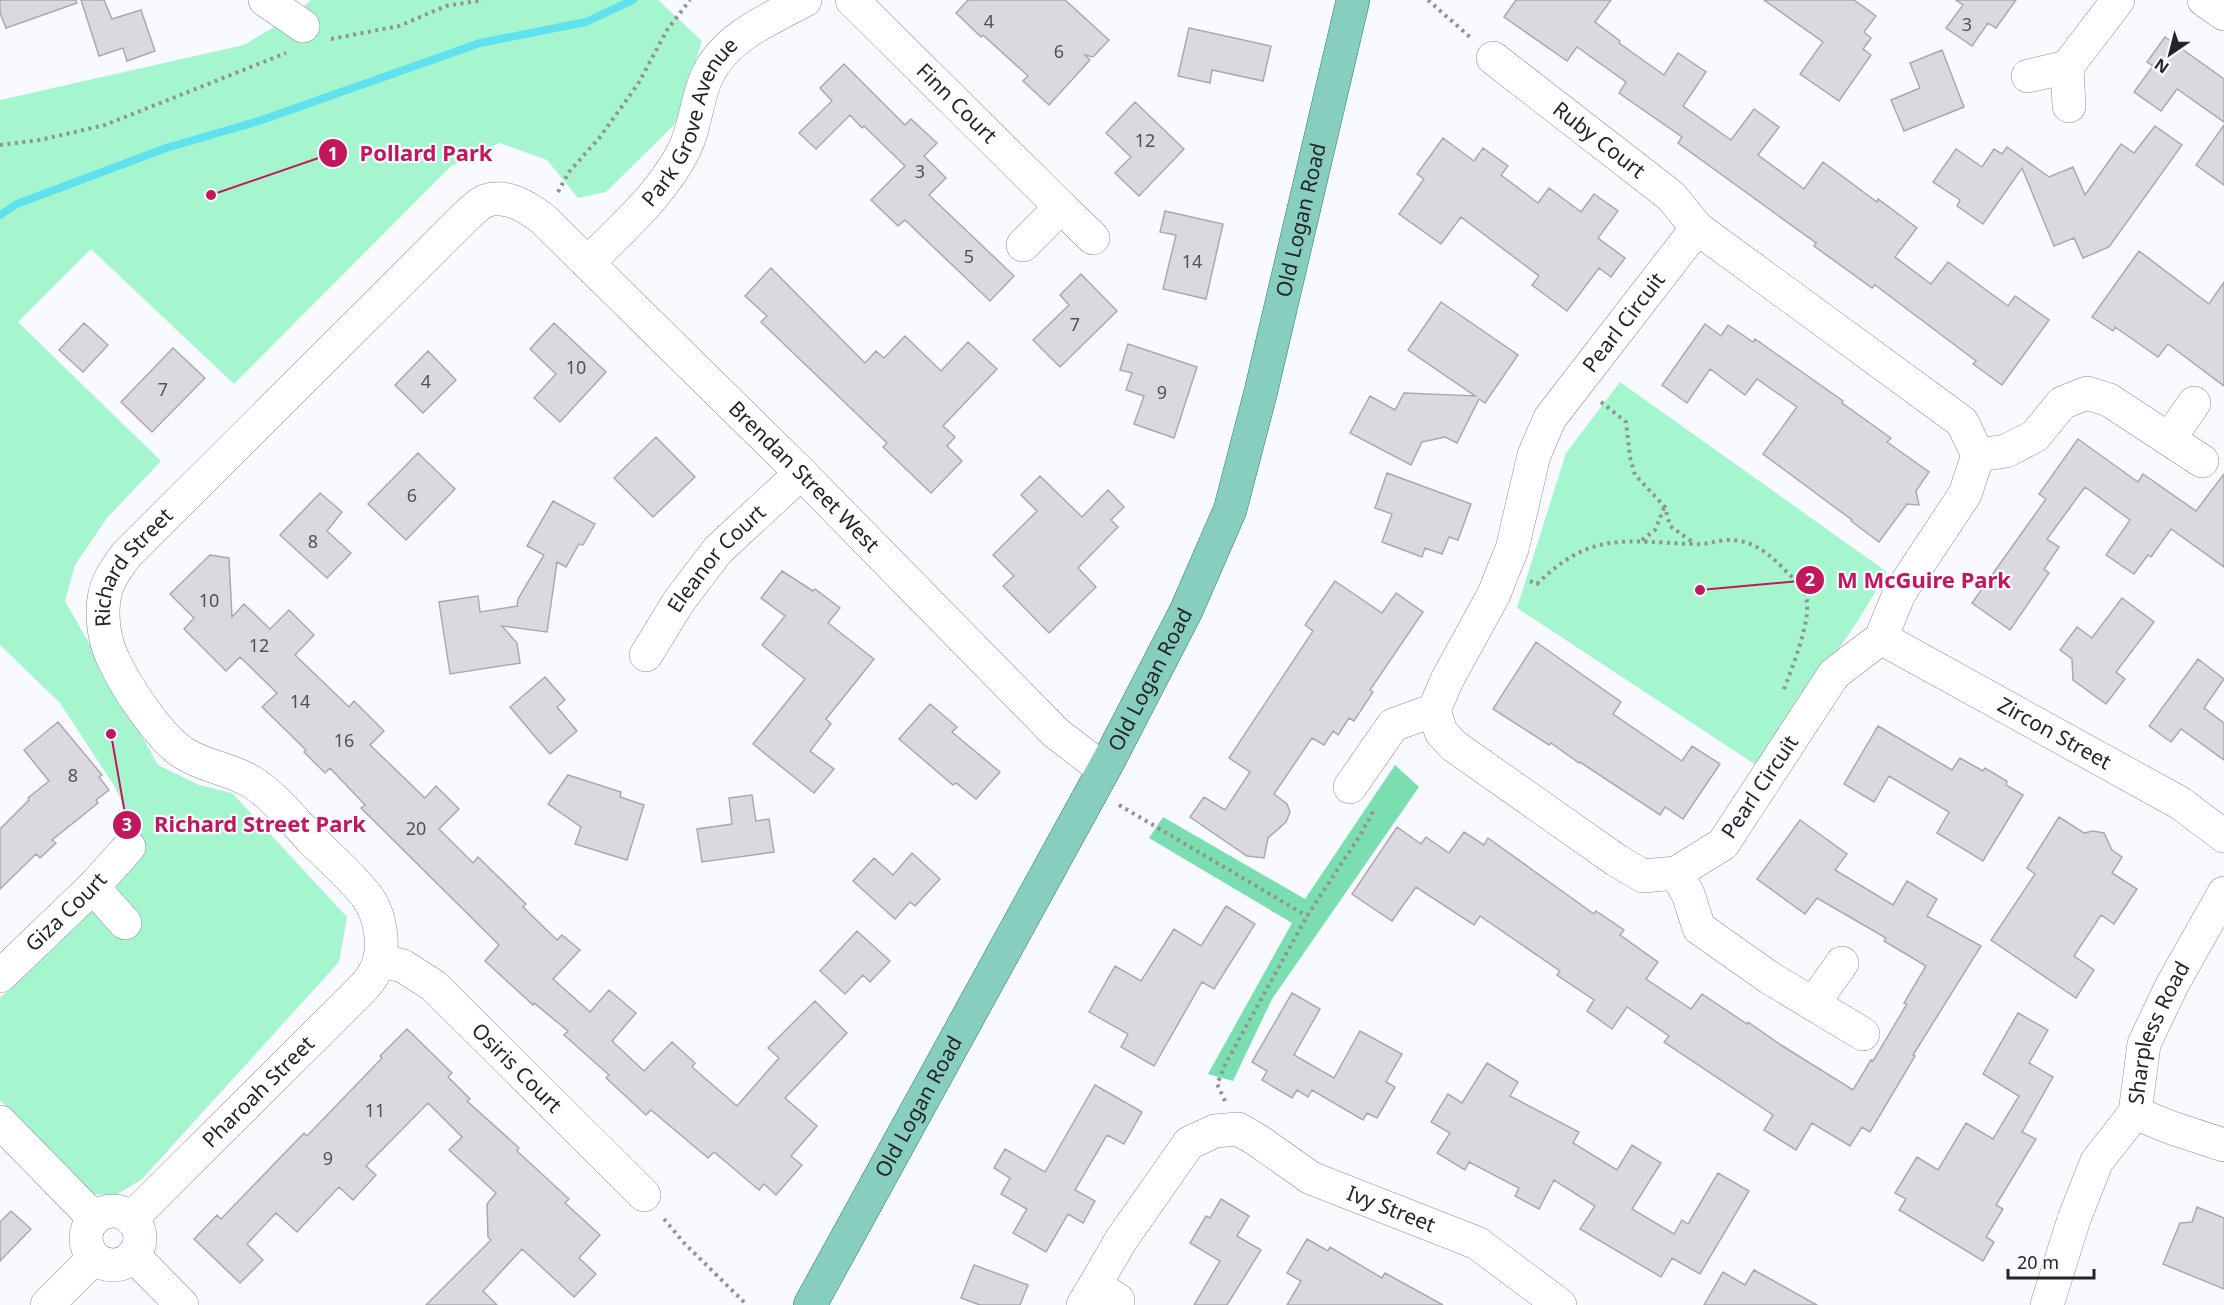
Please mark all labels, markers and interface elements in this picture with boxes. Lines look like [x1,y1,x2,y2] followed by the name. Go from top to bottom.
[984,9,994,33] house number: 4
[1962,12,1972,36] house number: 3
[2140,24,2200,84] north arrow
[635,31,743,212] street label: Park Grove Avenue
[1054,39,1064,63] house number: 6
[2150,54,2173,79] text: N
[911,57,1004,149] street label: Finn Court
[1547,95,1652,184] street label: Ruby Court
[1135,128,1155,152] house number: 12
[318,133,505,173] callout: Pollard Park
[359,137,493,167] text: Pollard Park
[1269,140,1332,300] street label: Old Logan Road
[328,141,338,165] text: 1
[915,159,925,183] house number: 3
[964,244,974,268] house number: 5
[1182,249,1202,273] house number: 14
[1576,266,1671,378] street label: Pearl Circuit
[1070,312,1080,336] house number: 7
[566,355,586,379] house number: 10
[421,369,431,393] house number: 4
[158,377,168,401] house number: 7
[1157,380,1167,404] house number: 9
[723,394,886,558] street label: Brendan Street West
[407,483,417,507] house number: 6
[660,498,771,617] street label: Eleanor Court
[88,501,179,628] street label: Richard Street
[308,529,318,553] house number: 8
[1795,560,2023,600] callout: M McGuire Park
[1837,564,2011,594] text: M McGuire Park
[1805,567,1815,591] text: 2
[199,588,219,612] house number: 10
[1101,603,1198,756] street label: Old Logan Road
[249,633,269,657] house number: 12
[290,689,310,713] house number: 14
[1993,690,2117,776] street label: Zircon Street
[334,728,354,752] house number: 16
[1714,729,1804,844] street label: Pearl Circuit
[68,763,78,787] house number: 8
[112,805,378,845] callout: Richard Street Park
[154,808,366,838] text: Richard Street Park
[122,812,132,836] text: 3
[406,816,426,840] house number: 20
[19,866,113,957] street label: Giza Court
[2121,956,2196,1106] street label: Sharpless Road
[466,1016,569,1119] street label: Osiris Court
[196,1029,320,1153] street label: Pharoah Street
[868,1031,968,1182] street label: Old Logan Road
[365,1098,385,1122] house number: 11
[323,1146,333,1170] house number: 9
[1343,1178,1440,1238] street label: Ivy Street
[2008,1242,2094,1280] scale bar
[2017,1250,2059,1274] text: 20 m

